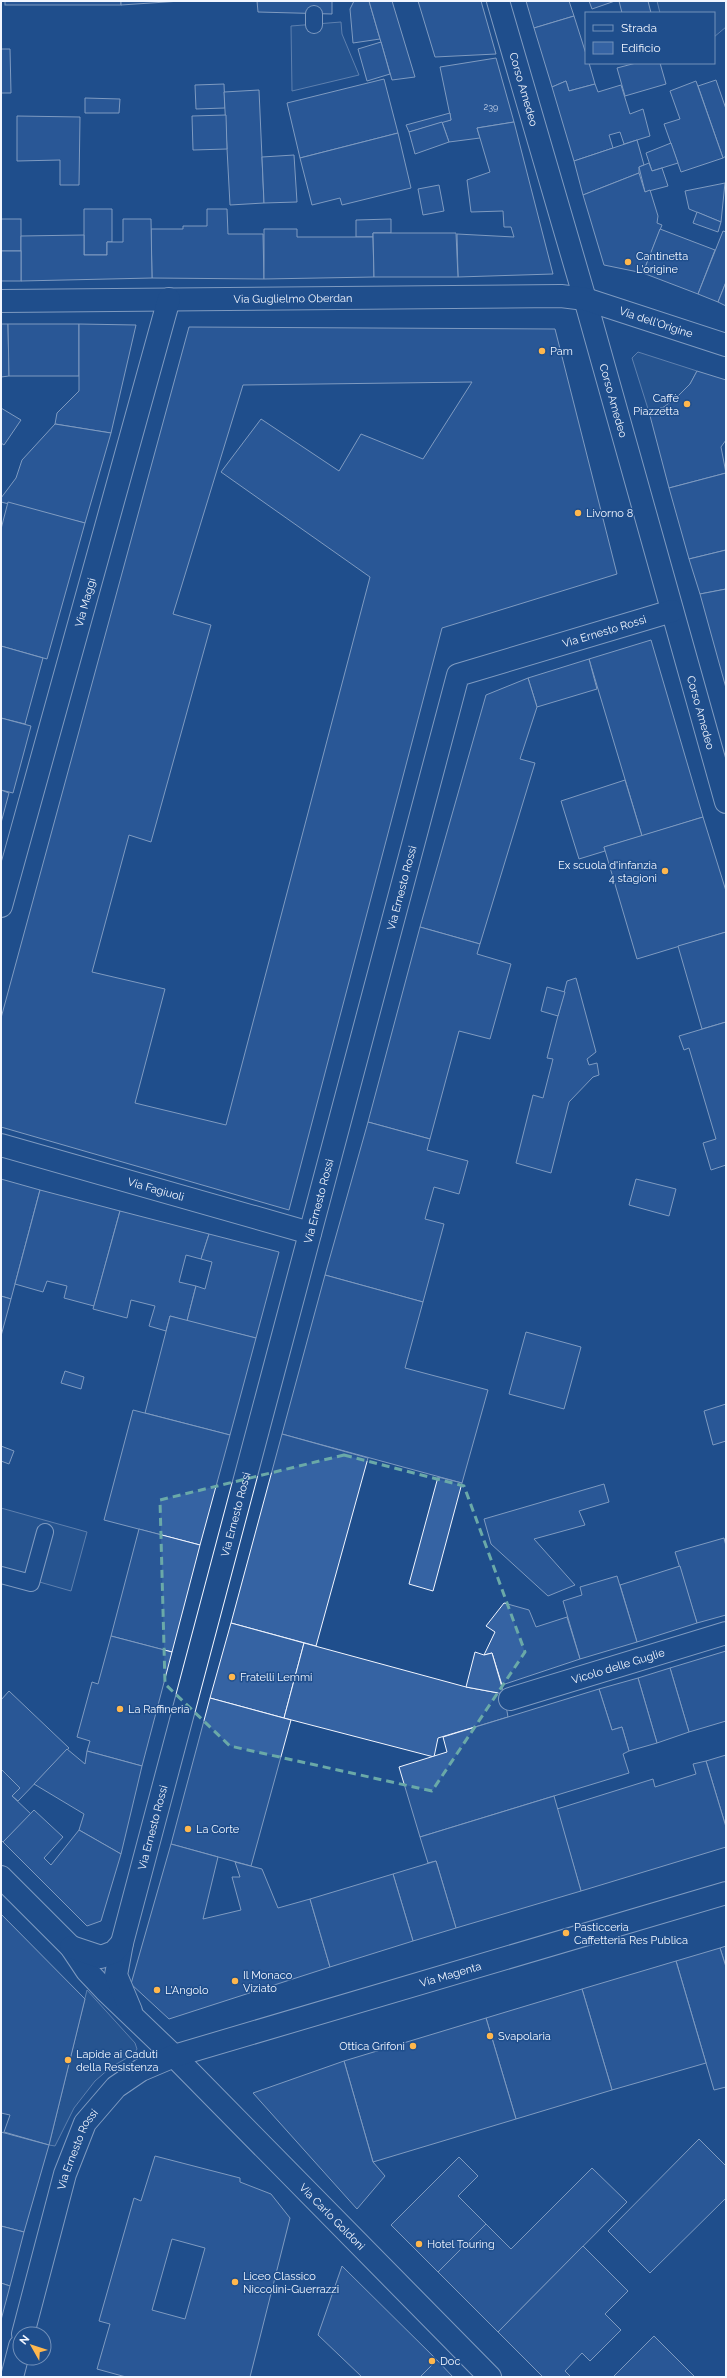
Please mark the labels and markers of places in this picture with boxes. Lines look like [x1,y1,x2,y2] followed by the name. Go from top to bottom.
[636,250,688,276] place label: Cantinetta L'origine
[623,257,633,267] marker: Cantinetta L'origine
[550,345,573,358] place label: Pam
[537,346,547,356] marker: Pam
[633,392,680,418] place label: Caffè Piazzetta
[682,399,692,409] marker: Caffè Piazzetta
[586,507,633,520] place label: Livorno 8
[573,508,583,518] marker: Livorno 8
[558,859,657,885] place label: Ex scuola d'infanzia 4 stagioni
[660,866,670,876] marker: Ex scuola d'infanzia 4 stagioni
[240,1671,312,1684] place label: Fratelli Lemmi
[227,1672,237,1682] marker: Fratelli Lemmi
[128,1703,189,1716] place label: La Raffineria
[115,1704,125,1714] marker: La Raffineria
[196,1823,240,1836] place label: La Corte
[183,1824,193,1834] marker: La Corte
[574,1921,688,1947] place label: Pasticceria Caffetteria Res Publica
[561,1928,571,1938] marker: Pasticceria Caffetteria Res Publica
[243,1969,293,1995] place label: Il Monaco Viziato
[230,1976,240,1986] marker: Il Monaco Viziato
[165,1984,209,1997] place label: L'Angolo
[152,1985,162,1995] marker: L'Angolo
[498,2030,551,2043] place label: Svapolaria
[485,2031,495,2041] marker: Svapolaria
[339,2040,405,2053] place label: Ottica Grifoni
[408,2041,418,2051] marker: Ottica Grifoni
[76,2048,158,2074] place label: Lapide ai Caduti della Resistenza
[63,2055,73,2065] marker: Lapide ai Caduti della Resistenza
[427,2238,495,2251] place label: Hotel Touring
[414,2239,424,2249] marker: Hotel Touring
[243,2270,339,2296] place label: Liceo Classico Niccolini-Guerrazzi
[230,2277,240,2287] marker: Liceo Classico Niccolini-Guerrazzi
[440,2355,460,2368] place label: Doc
[427,2356,437,2366] marker: Doc

